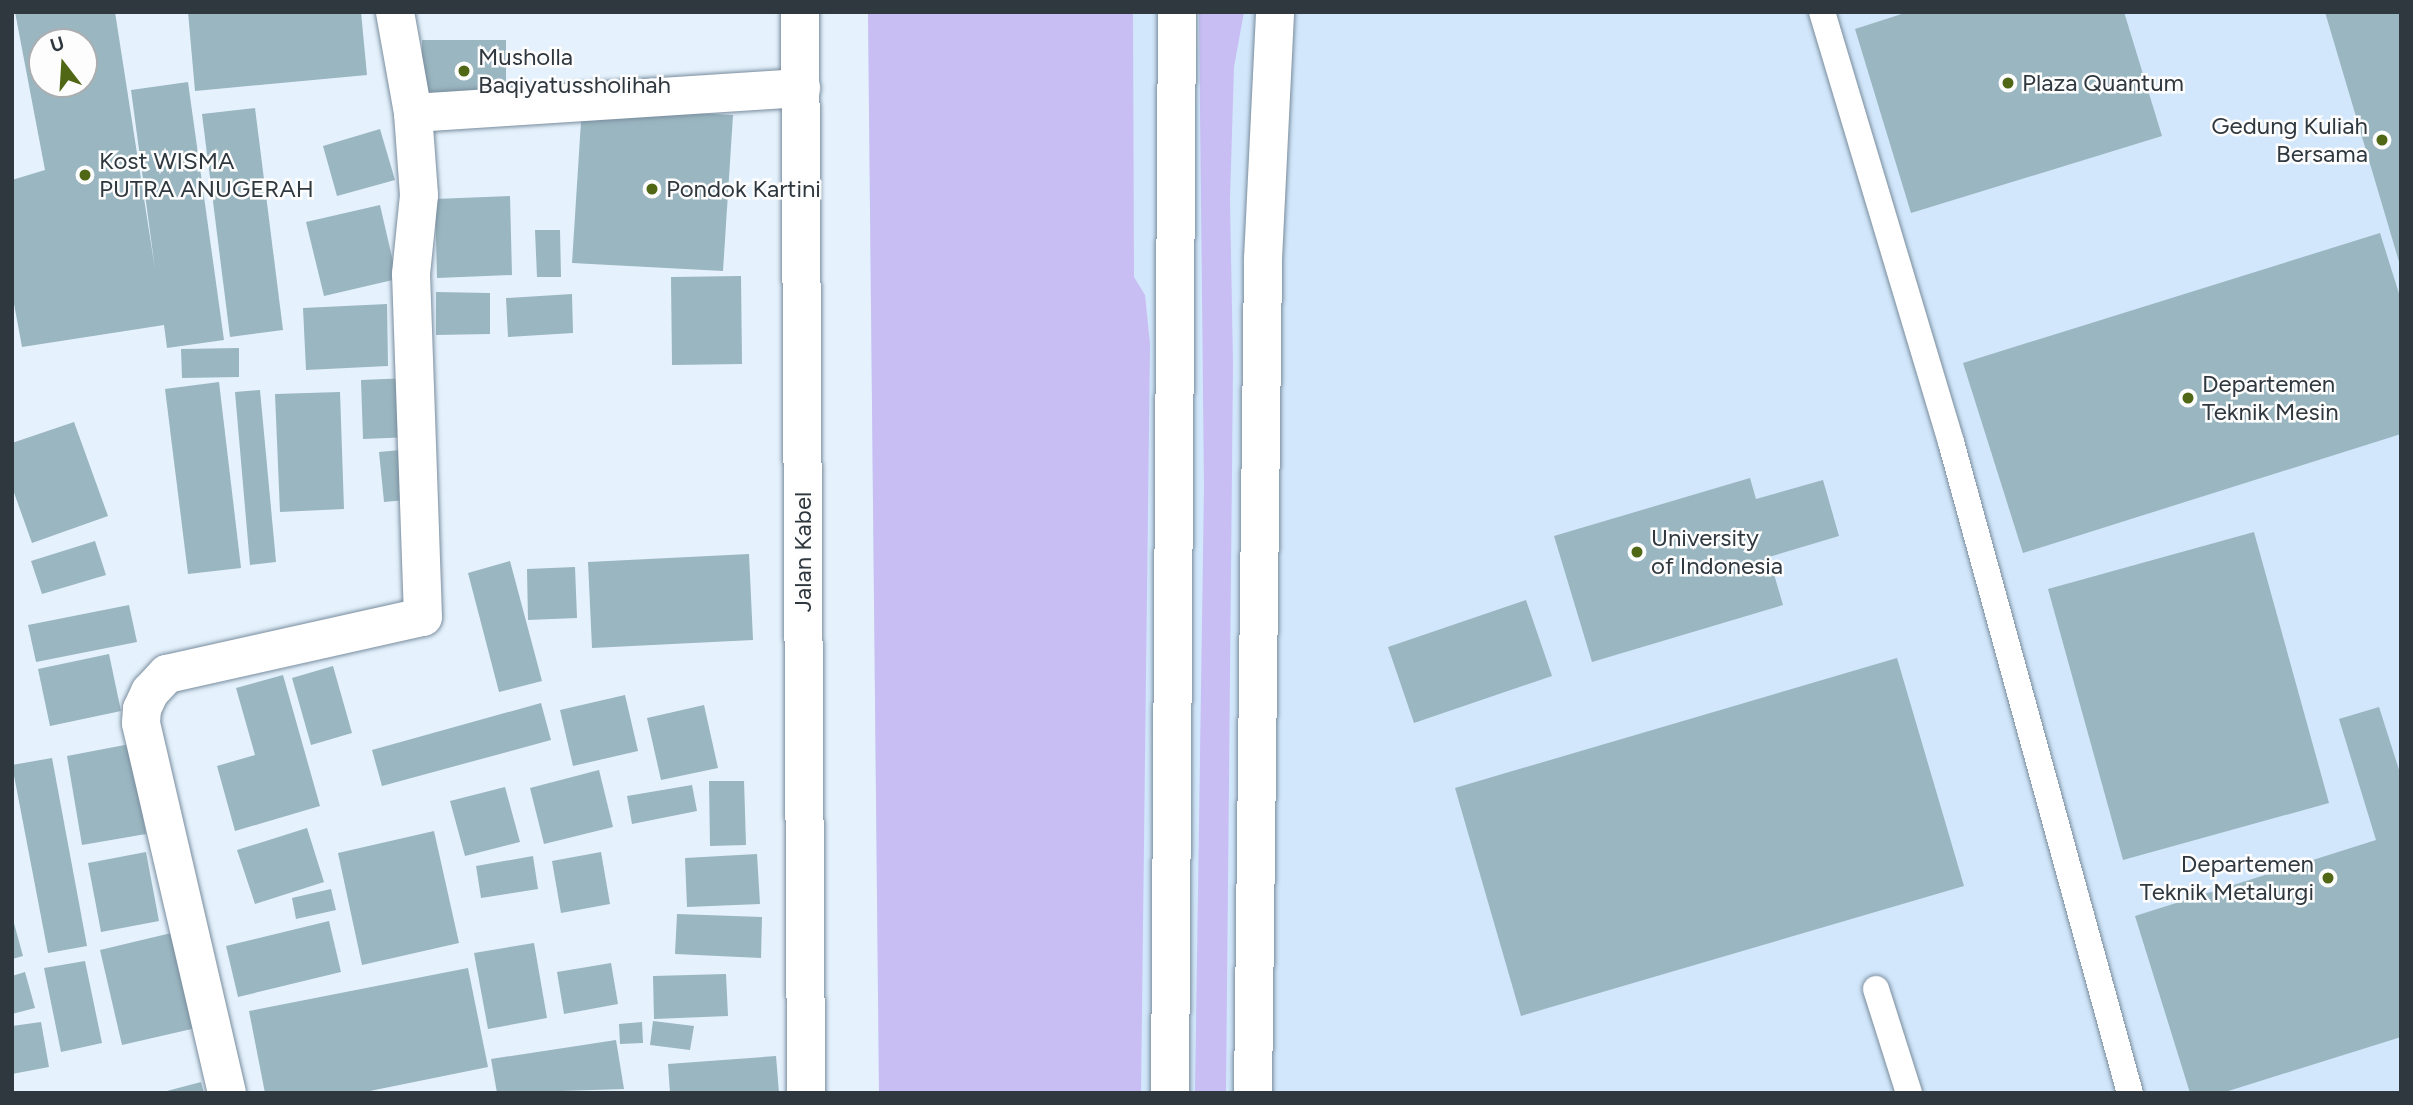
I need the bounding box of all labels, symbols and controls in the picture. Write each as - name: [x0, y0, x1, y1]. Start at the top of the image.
- north arrow: [28, 28, 98, 98]
- text: U: [48, 31, 67, 57]
- place label: Musholla Baqiyatussholihah: [478, 43, 671, 99]
- marker: Musholla Baqiyatussholihah: [456, 63, 472, 79]
- place label: Plaza Quantum: [2022, 69, 2184, 97]
- marker: Plaza Quantum: [2000, 75, 2016, 91]
- place label: Gedung Kuliah Bersama: [2211, 112, 2368, 168]
- marker: Gedung Kuliah Bersama: [2374, 132, 2390, 148]
- place label: Kost WISMA PUTRA ANUGERAH: [99, 147, 314, 203]
- marker: Kost WISMA PUTRA ANUGERAH: [77, 167, 93, 183]
- place label: Pondok Kartini: [666, 175, 821, 203]
- marker: Pondok Kartini: [644, 181, 660, 197]
- place label: Departemen Teknik Mesin: [2202, 370, 2339, 426]
- marker: Departemen Teknik Mesin: [2180, 390, 2196, 406]
- street label: Jalan Kabel: [789, 492, 817, 612]
- place label: University of Indonesia: [1651, 524, 1783, 580]
- marker: University of Indonesia: [1629, 544, 1645, 560]
- place label: Departemen Teknik Metalurgi: [2140, 850, 2314, 906]
- marker: Departemen Teknik Metalurgi: [2320, 870, 2336, 886]

